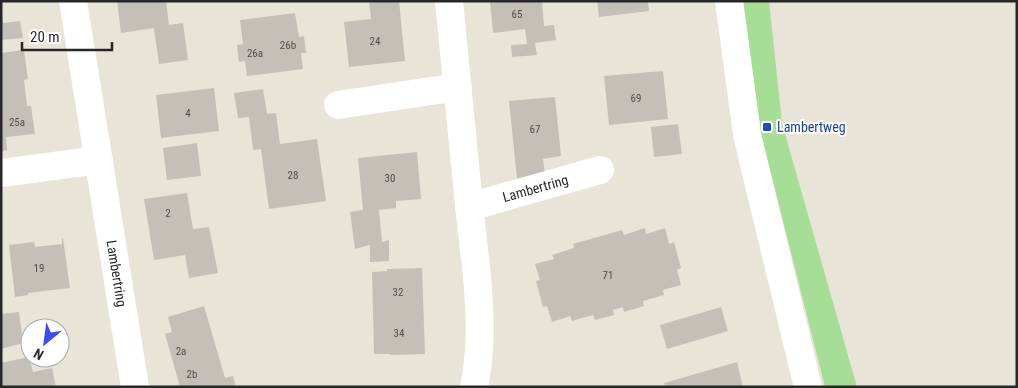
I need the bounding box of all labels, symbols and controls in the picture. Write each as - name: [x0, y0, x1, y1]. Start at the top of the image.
- house number: 65: [512, 8, 522, 21]
- scale bar: [22, 20, 112, 52]
- text: 20 m: [30, 28, 60, 46]
- house number: 24: [370, 35, 381, 48]
- house number: 26b: [280, 39, 296, 52]
- house number: 26a: [247, 47, 263, 60]
- house number: 69: [631, 92, 641, 105]
- house number: 4: [185, 107, 191, 120]
- house number: 25a: [9, 116, 25, 129]
- place label: Lambertweg: [777, 119, 846, 135]
- marker: Lambertweg: [761, 121, 773, 133]
- house number: 67: [530, 123, 540, 136]
- house number: 28: [288, 169, 298, 182]
- street label: Lambertring: [501, 171, 570, 205]
- house number: 30: [385, 172, 395, 185]
- house number: 2: [165, 207, 171, 220]
- street label: Lambertring: [104, 239, 130, 308]
- house number: 19: [34, 262, 44, 275]
- house number: 71: [603, 269, 613, 282]
- house number: 32: [393, 286, 403, 299]
- north arrow: [20, 318, 70, 368]
- house number: 34: [394, 327, 405, 340]
- text: N: [31, 345, 46, 363]
- house number: 2a: [176, 345, 186, 358]
- house number: 2b: [187, 368, 197, 381]

